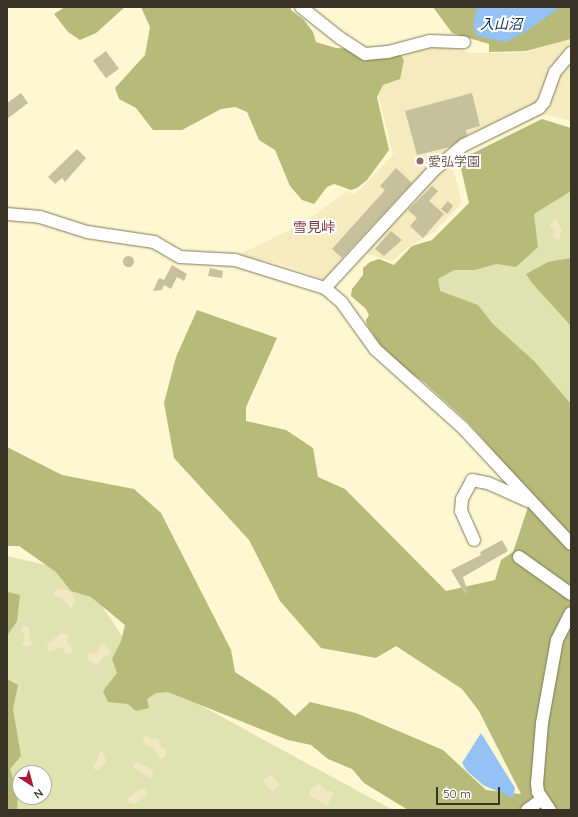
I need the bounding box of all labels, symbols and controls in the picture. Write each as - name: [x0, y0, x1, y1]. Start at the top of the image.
- water label: 入山沼: [480, 16, 522, 32]
- place label: 愛弘学園: [428, 153, 480, 169]
- marker: 愛弘学園: [415, 156, 425, 166]
- district label: 雪見峠: [293, 219, 335, 235]
- north arrow: [12, 765, 52, 805]
- scale bar: [438, 779, 502, 805]
- text: N: [31, 786, 46, 802]
- text: 50 m: [443, 786, 471, 801]

